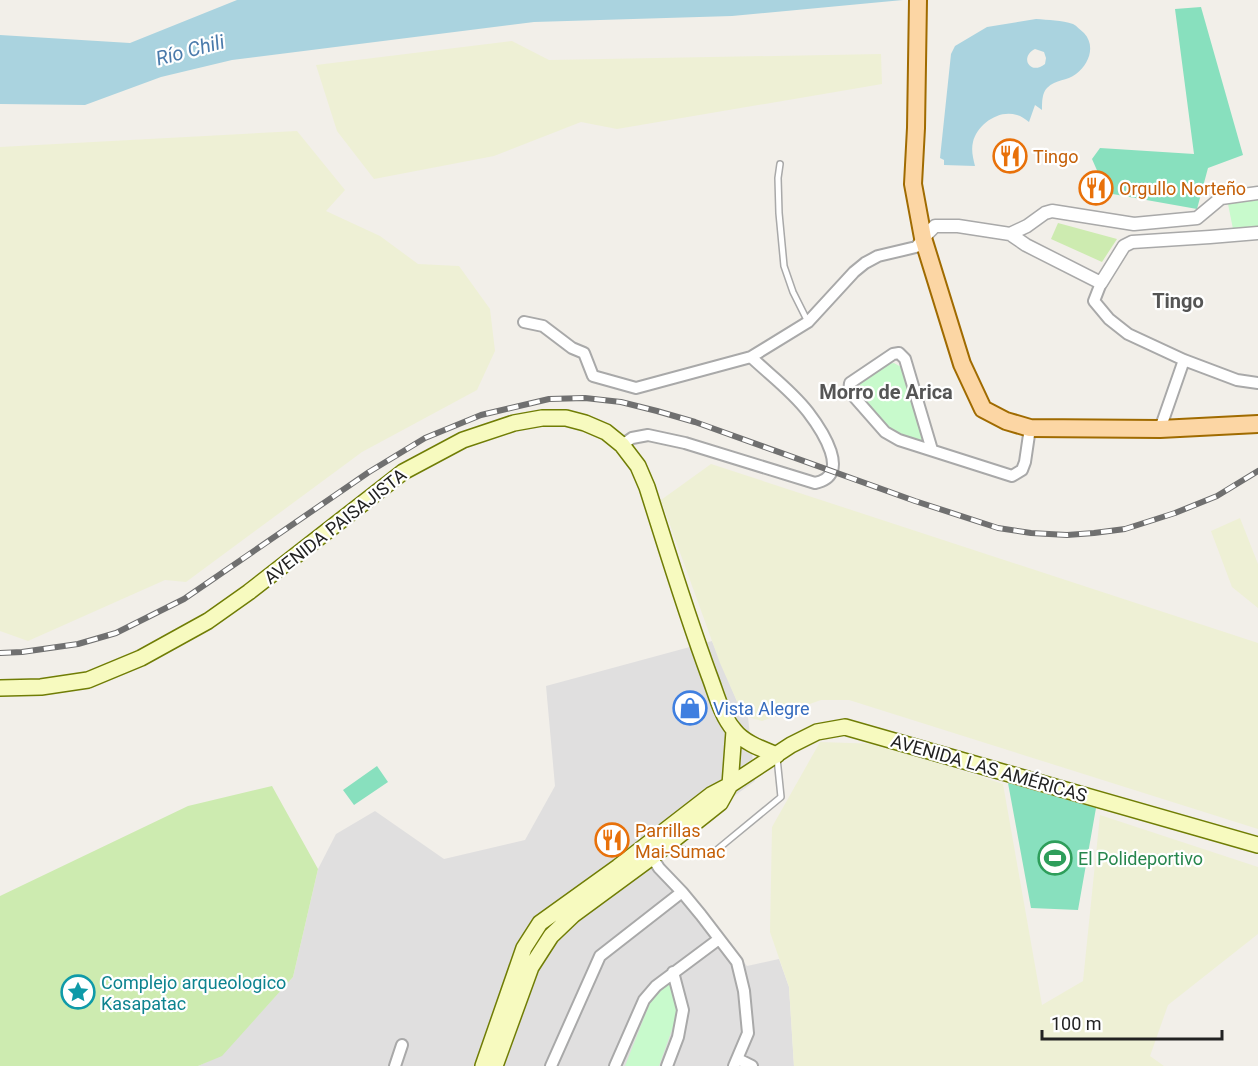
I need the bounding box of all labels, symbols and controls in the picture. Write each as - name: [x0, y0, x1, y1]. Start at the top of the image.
- water label: Río Chili: [153, 29, 227, 71]
- restaurant icon: Tingo: [992, 138, 1028, 174]
- place label: Tingo: [1033, 146, 1078, 167]
- restaurant icon: Orgullo Norteño: [1078, 170, 1114, 206]
- place label: Orgullo Norteño: [1119, 178, 1246, 199]
- district label: Tingo: [1152, 289, 1204, 313]
- district label: Morro de Arica: [819, 380, 953, 404]
- street label: AVENIDA PAISAJISTA: [260, 464, 411, 588]
- shop icon: Vista Alegre: [672, 690, 708, 726]
- place label: Vista Alegre: [713, 698, 810, 719]
- street label: AVENIDA LAS AMÉRICAS: [889, 730, 1090, 806]
- place label: Parrillas Mai-Sumac: [635, 820, 725, 862]
- restaurant icon: Parrillas Mai-Sumac: [594, 822, 630, 858]
- sports icon: El Polideportivo: [1037, 840, 1073, 876]
- place label: El Polideportivo: [1078, 848, 1203, 869]
- place label: Complejo arqueologico Kasapatac: [101, 972, 286, 1014]
- place icon: Complejo arqueologico Kasapatac: [60, 974, 96, 1010]
- scale bar: [1042, 1003, 1222, 1041]
- text: 100 m: [1051, 1013, 1102, 1034]

